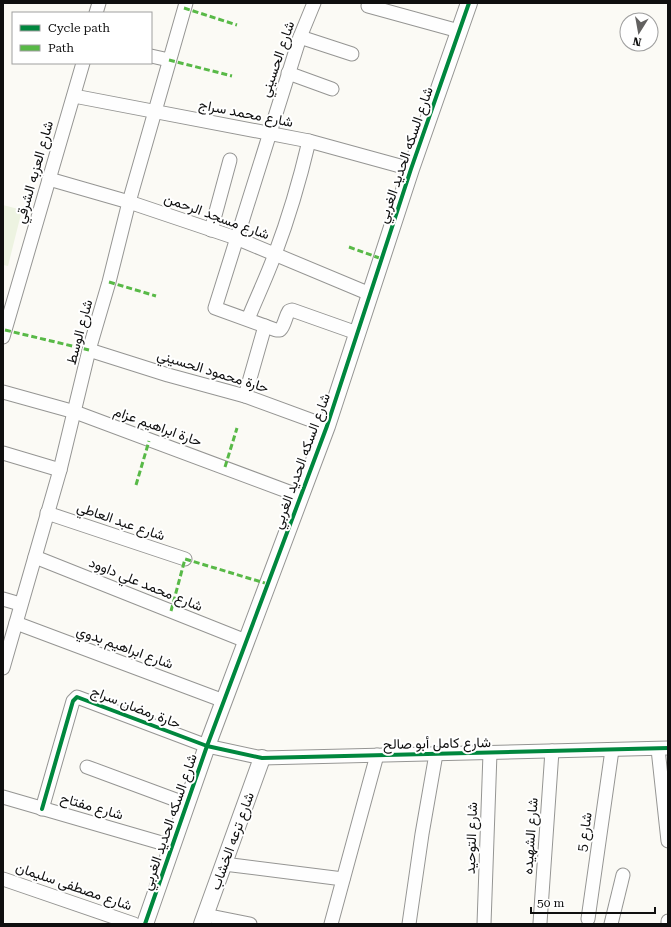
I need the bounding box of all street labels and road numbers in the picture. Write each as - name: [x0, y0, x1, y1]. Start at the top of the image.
- street label: شارع الحسيني: [257, 19, 301, 100]
- street label: شارع السكه الحديد الغربي: [374, 85, 440, 227]
- street label: شارع محمد سراج: [197, 96, 295, 133]
- street label: شارع العزبه الشرقي: [12, 119, 60, 226]
- street label: شارع مسجد الرحمن: [161, 190, 272, 245]
- street label: شارع الوسط: [63, 298, 98, 367]
- street label: حارة محمود الحسيني: [154, 346, 271, 399]
- street label: شارع السكه الحديد الغربي: [269, 391, 337, 532]
- street label: حارة ابراهيم عزام: [111, 403, 204, 450]
- street label: شارع عبد العاطي: [74, 498, 167, 547]
- street label: شارع محمد علي داوود: [85, 554, 205, 618]
- street label: شارع ابراهيم بدوي: [73, 622, 176, 676]
- street label: حارة رمضان سراج: [88, 683, 183, 734]
- street label: شارع كامل أبو صالح: [383, 734, 491, 755]
- street label: شارع السكه الحديد الغربي: [138, 752, 204, 894]
- street label: شارع مفتاح: [58, 789, 125, 825]
- street label: شارع ترعه الخشاب: [207, 790, 260, 893]
- street label: شارع الشهيده: [519, 797, 544, 875]
- street label: شارع التوحيد: [462, 802, 483, 874]
- street label: شارع 5: [573, 811, 598, 853]
- street label: شارع مصطفى سليمان: [13, 859, 134, 916]

